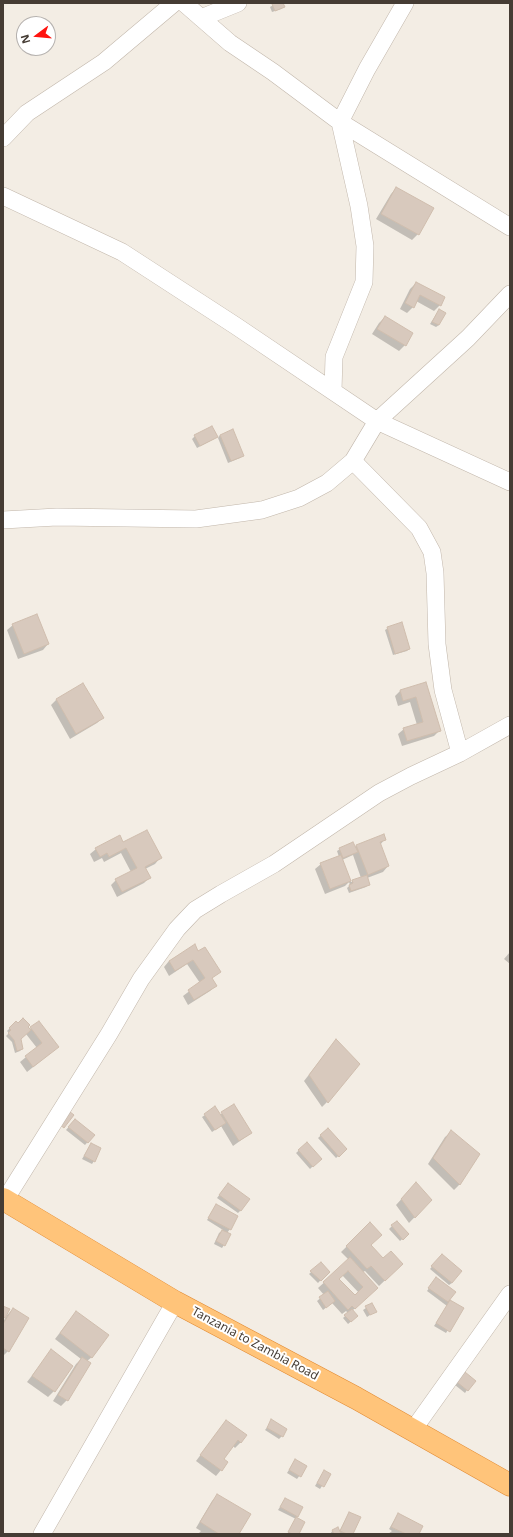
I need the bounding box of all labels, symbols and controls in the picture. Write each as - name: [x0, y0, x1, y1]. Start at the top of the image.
- north arrow: [16, 16, 56, 56]
- text: N: [17, 33, 33, 46]
- street label: Tanzania to Zambia Road: [189, 1304, 321, 1384]

